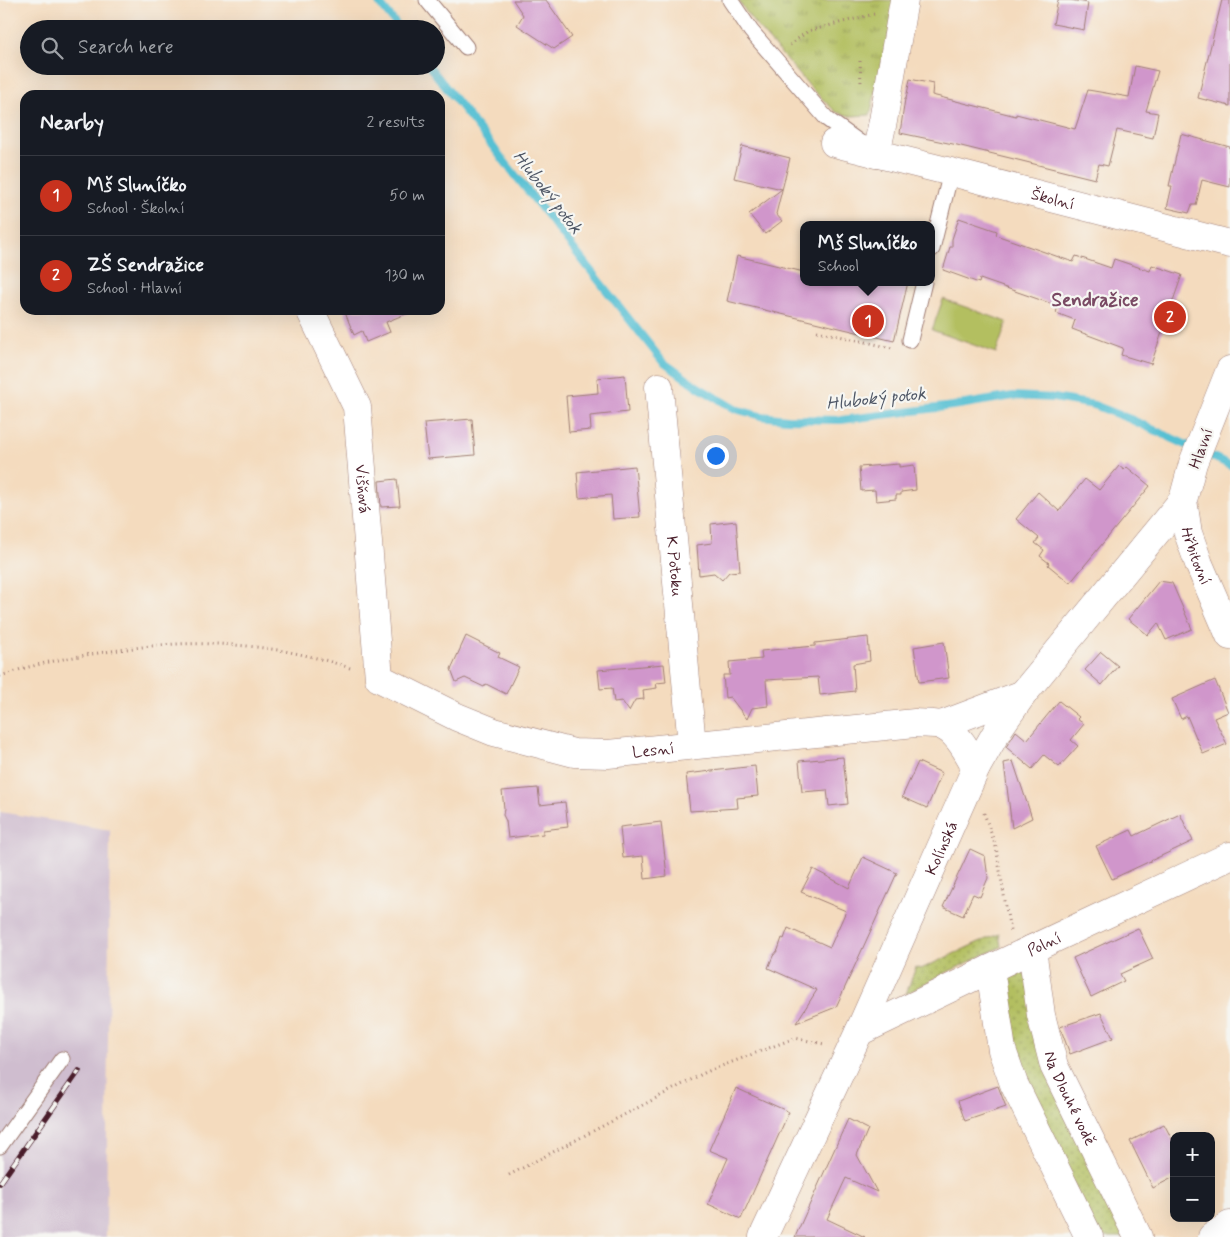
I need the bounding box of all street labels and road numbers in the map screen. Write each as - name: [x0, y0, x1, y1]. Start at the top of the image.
- street label: Školní: [1029, 184, 1077, 215]
- street label: Hlavní: [1184, 425, 1218, 472]
- street label: Višňová: [350, 464, 375, 515]
- street label: Hřbitovní: [1175, 526, 1216, 588]
- street label: K Potoku: [661, 535, 687, 598]
- street label: Lesní: [631, 738, 675, 763]
- street label: Kolínská: [921, 818, 963, 879]
- street label: Polní: [1024, 928, 1065, 962]
- street label: Na Dlouhé vodě: [1039, 1049, 1100, 1149]

